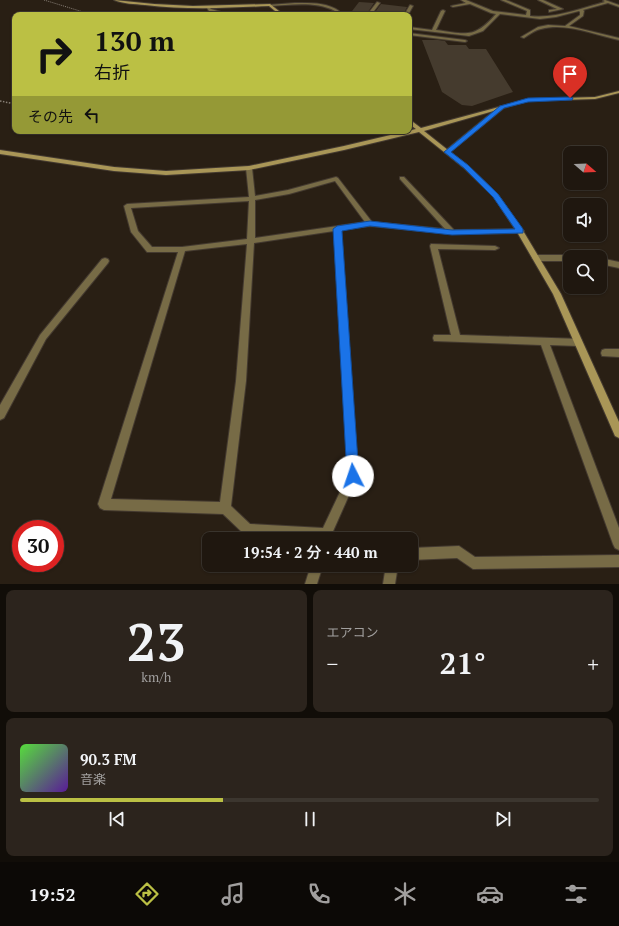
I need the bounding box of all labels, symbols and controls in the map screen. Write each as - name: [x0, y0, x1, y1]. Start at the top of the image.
- text: 130 m: [94, 22, 175, 59]
- icon: right: [28, 28, 80, 80]
- pin: [553, 57, 587, 98]
- text: 右折: [94, 60, 130, 84]
- icon: arrive: [559, 63, 581, 85]
- icon: left: [81, 104, 103, 126]
- text: その先: [28, 106, 73, 126]
- north arrow: [563, 146, 607, 190]
- map controls: [563, 146, 607, 294]
- button: sound: [563, 198, 607, 242]
- button: search: [563, 250, 607, 294]
- position arrow: [332, 455, 374, 497]
- speed limit sign: 30: [12, 520, 64, 572]
- text: 19:54 · 2 分 · 440 m: [243, 542, 378, 562]
- text: 23: [127, 607, 186, 676]
- text: エアコン: [327, 623, 379, 641]
- text: 21°: [440, 643, 486, 683]
- text: −: [327, 649, 338, 678]
- text: +: [587, 649, 599, 678]
- text: km/h: [141, 668, 171, 686]
- text: 90.3 FM: [80, 749, 137, 769]
- text: 音楽: [80, 770, 106, 788]
- icon: previous: [106, 808, 128, 830]
- icon: pause: [299, 808, 321, 830]
- icon: next: [492, 808, 514, 830]
- icon: directions: [133, 880, 161, 908]
- icon: music: [219, 880, 247, 908]
- icon: phone: [305, 880, 333, 908]
- icon: climate: [391, 880, 419, 908]
- icon: car: [476, 880, 504, 908]
- icon: filters: [562, 880, 590, 908]
- text: 19:52: [29, 882, 76, 906]

